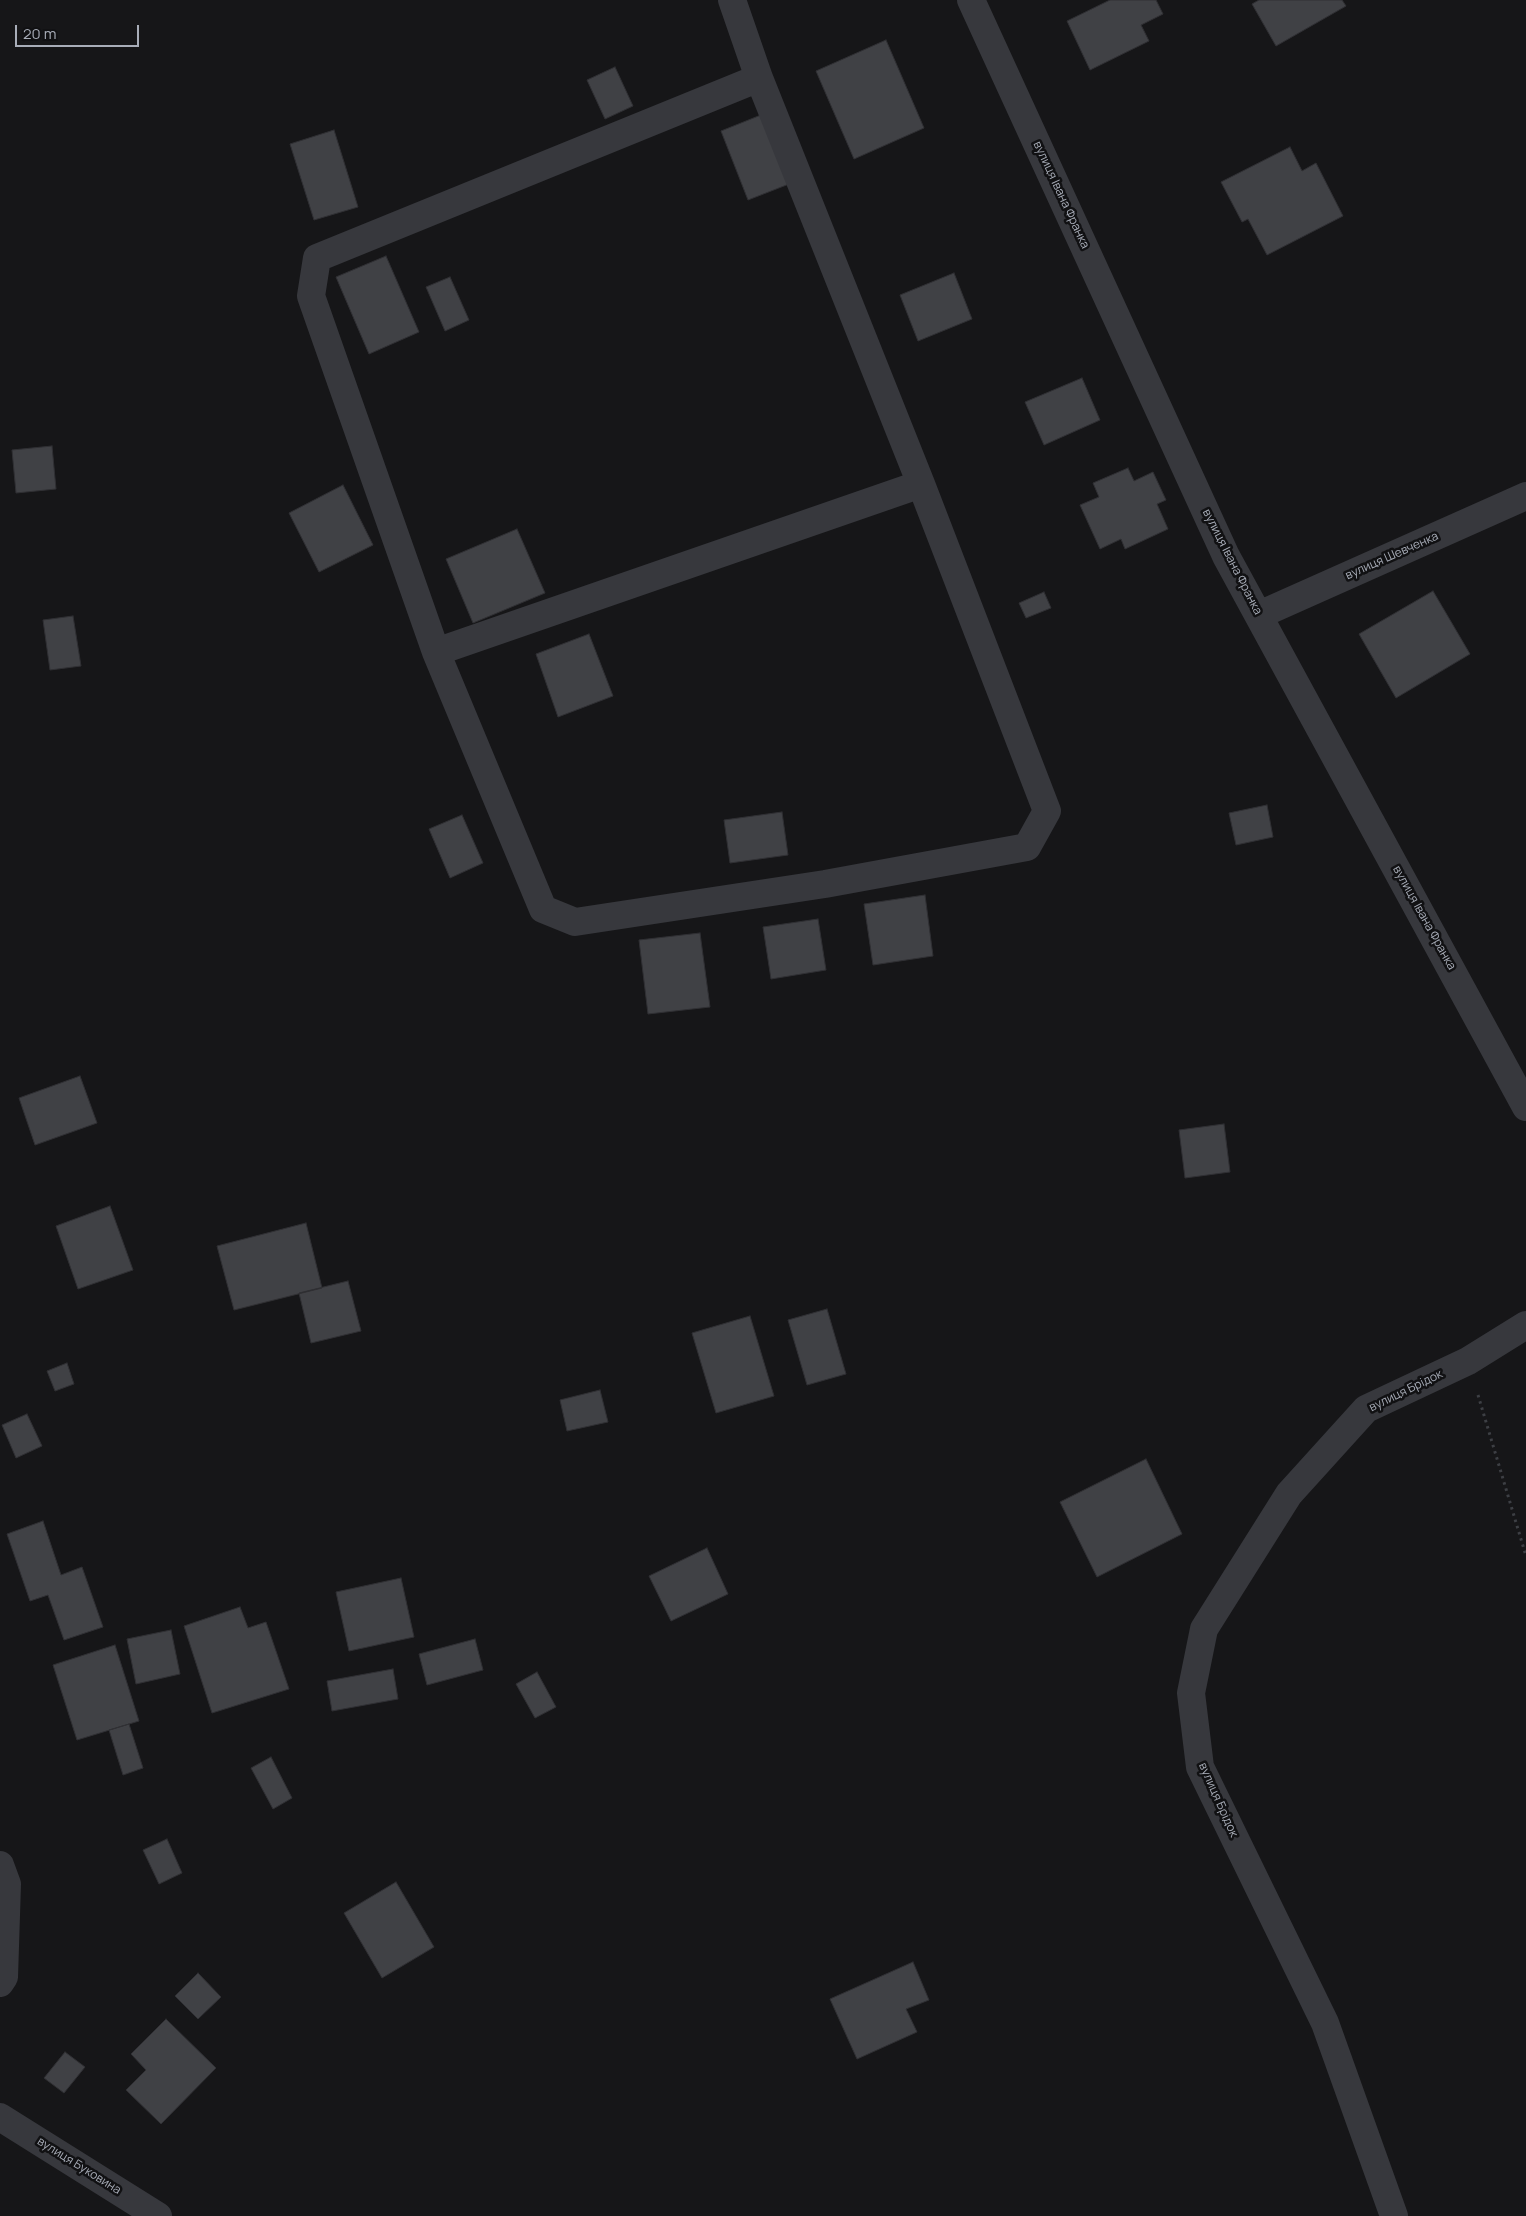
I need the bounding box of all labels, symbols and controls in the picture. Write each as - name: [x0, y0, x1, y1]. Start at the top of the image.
- scale bar: [18, 15, 141, 47]
- text: 20 m: [23, 23, 56, 44]
- street label: вулиця Івана Франка: [1030, 139, 1092, 251]
- street label: вулиця Івана Франка: [1199, 507, 1265, 617]
- street label: вулиця Шевченка: [1343, 529, 1441, 583]
- street label: вулиця Івана Франка: [1389, 863, 1459, 973]
- street label: вулиця Брідок: [1367, 1367, 1445, 1415]
- street label: вулиця Брідок: [1195, 1760, 1241, 1840]
- street label: вулиця Буковина: [34, 2134, 124, 2198]

